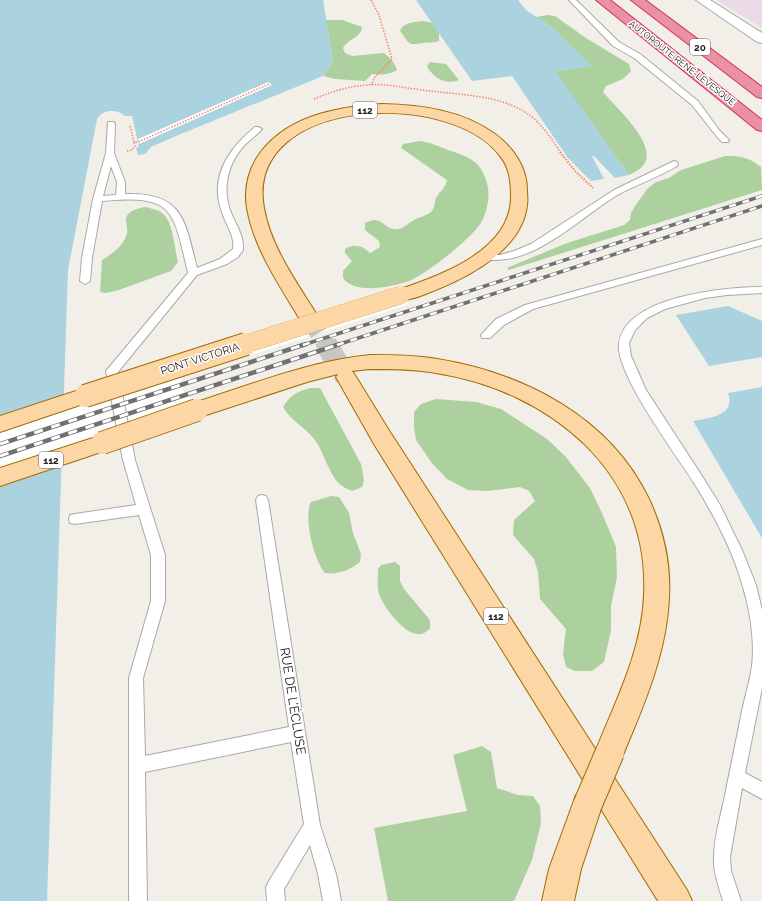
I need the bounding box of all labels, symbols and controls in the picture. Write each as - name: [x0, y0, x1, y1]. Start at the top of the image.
- street label: AUTOROUTE RENÉ-LÉVESQUE: [627, 18, 738, 108]
- road number: 20: [690, 39, 710, 55]
- road number: 112: [353, 102, 377, 118]
- street label: PONT VICTORIA: [159, 340, 242, 378]
- road number: 112: [39, 452, 63, 468]
- road number: 112: [484, 608, 508, 624]
- street label: RUE DE L'ÉCLUSE: [277, 646, 309, 756]

